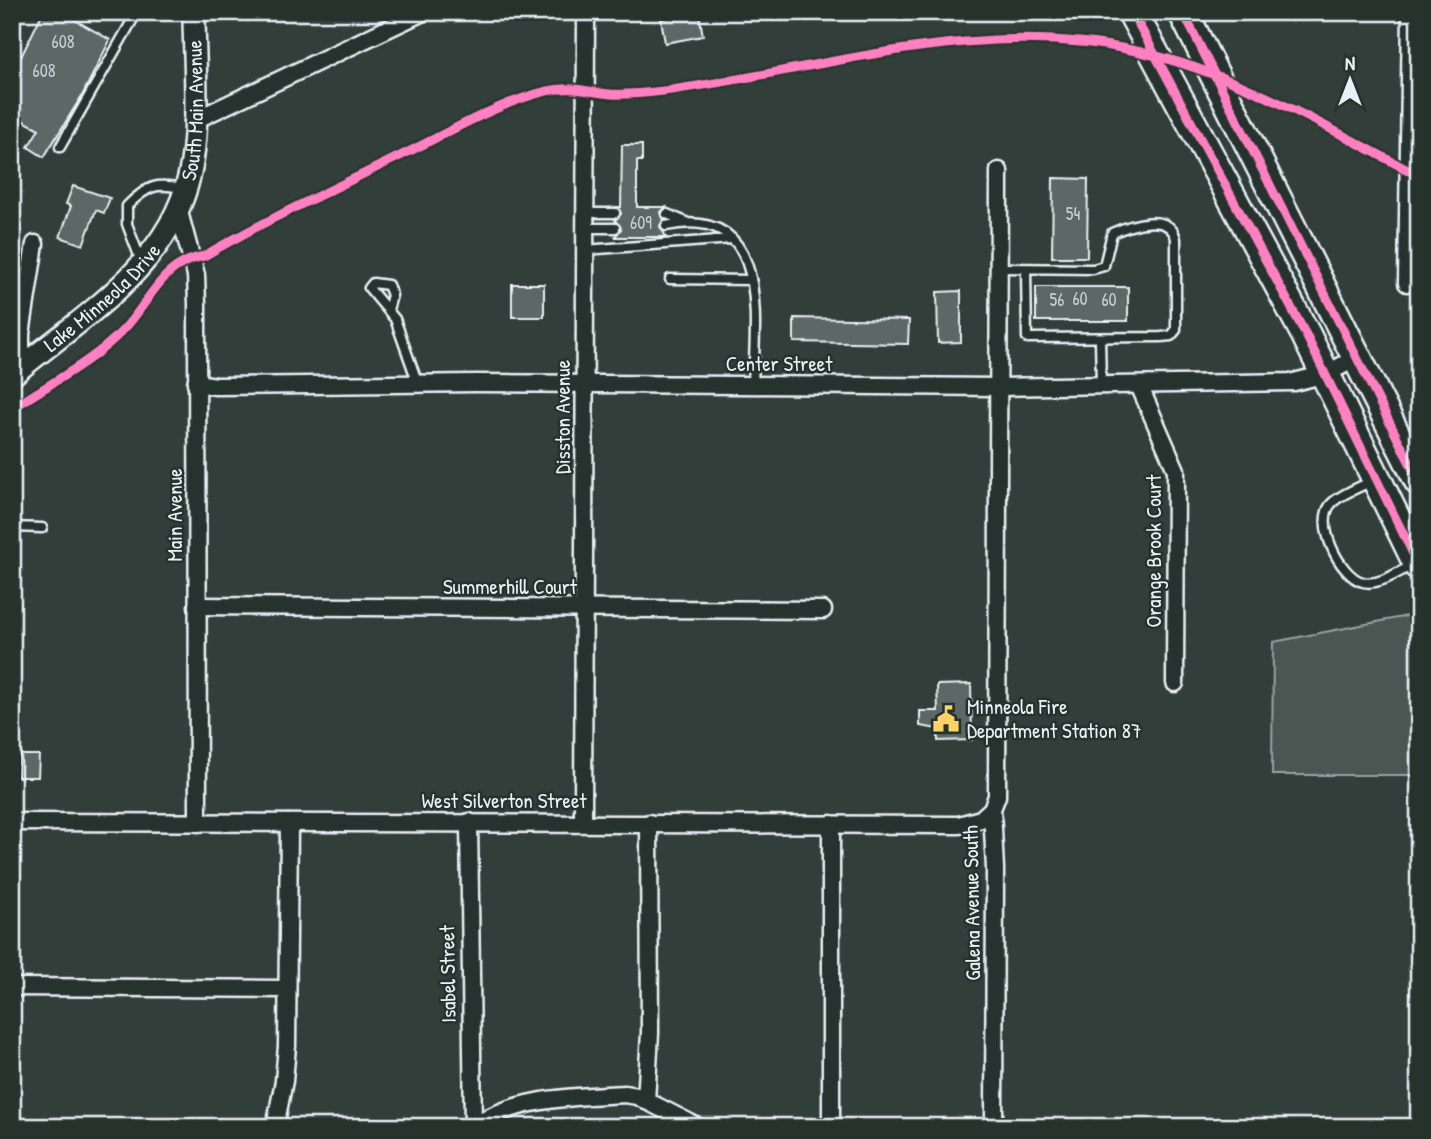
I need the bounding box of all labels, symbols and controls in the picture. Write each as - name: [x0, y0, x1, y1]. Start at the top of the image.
- house number: 608: [51, 29, 75, 54]
- street label: South Main Avenue: [174, 40, 210, 183]
- north arrow: [1316, 46, 1386, 116]
- text: N: [1345, 50, 1355, 76]
- house number: 608: [32, 58, 56, 83]
- house number: 54: [1066, 201, 1080, 226]
- house number: 609: [630, 210, 652, 235]
- street label: Lake Minneola Drive: [37, 237, 167, 358]
- house number: 60: [1072, 286, 1088, 311]
- house number: 56: [1050, 287, 1064, 312]
- house number: 60: [1101, 287, 1117, 312]
- street label: Center Street: [726, 349, 833, 378]
- street label: Disston Avenue: [548, 360, 577, 474]
- street label: Main Avenue: [160, 468, 189, 562]
- street label: Orange Brook Court: [1139, 474, 1168, 627]
- street label: Summerhill Court: [443, 572, 578, 601]
- place label: Minneola Fire Department Station 87: [967, 692, 1141, 745]
- public building icon: Minneola Fire Department Station 87: [931, 704, 961, 734]
- street label: West Silverton Street: [421, 786, 587, 815]
- street label: Galena Avenue South: [956, 825, 987, 981]
- street label: Isabel Street: [432, 924, 463, 1023]

